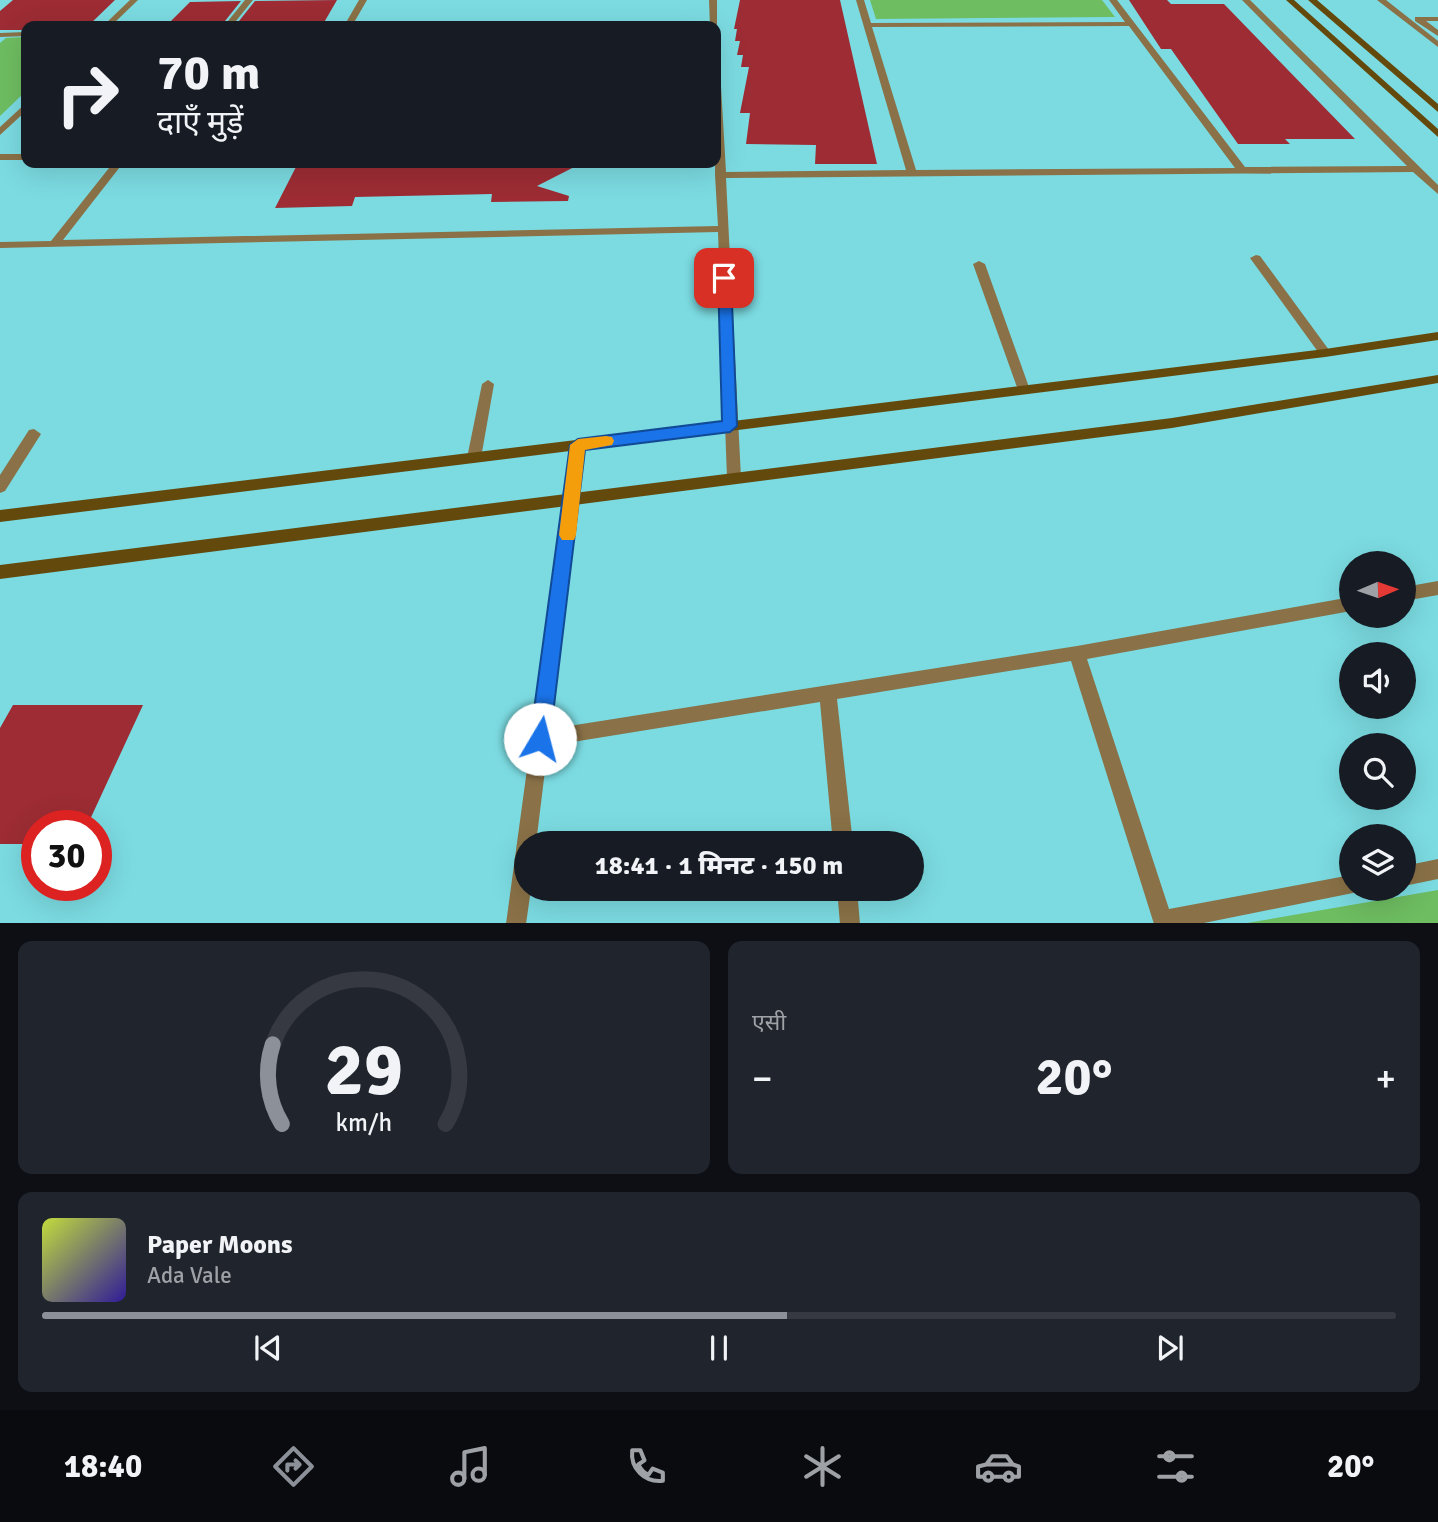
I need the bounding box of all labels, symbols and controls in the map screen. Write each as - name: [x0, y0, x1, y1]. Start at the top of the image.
- text: 70 m: [157, 43, 260, 103]
- icon: right: [42, 49, 133, 140]
- text: दाएँ मुड़ें: [157, 103, 243, 142]
- pin: [694, 248, 754, 308]
- icon: arrive: [705, 259, 743, 297]
- north arrow: [1339, 551, 1416, 628]
- map controls: [1339, 551, 1416, 901]
- button: sound: [1339, 642, 1416, 719]
- position arrow: [503, 702, 577, 776]
- button: search: [1339, 733, 1416, 810]
- speed limit sign: 30: [21, 810, 112, 901]
- button: layers: [1339, 824, 1416, 901]
- text: 18:41 · 1 मिनट · 150 m: [595, 850, 843, 882]
- text: एसी: [752, 1008, 786, 1037]
- text: 29: [325, 1026, 403, 1115]
- text: 20°: [1036, 1045, 1112, 1109]
- text: −: [752, 1055, 773, 1102]
- text: +: [1375, 1055, 1396, 1102]
- text: km/h: [336, 1106, 392, 1137]
- text: Paper Moons: [147, 1229, 293, 1261]
- text: Ada Vale: [147, 1261, 232, 1290]
- icon: previous: [249, 1329, 287, 1367]
- icon: pause: [700, 1329, 738, 1367]
- icon: next: [1151, 1329, 1189, 1367]
- icon: directions: [269, 1442, 318, 1491]
- icon: music: [446, 1442, 495, 1491]
- icon: phone: [622, 1442, 671, 1491]
- icon: climate: [798, 1442, 847, 1491]
- icon: car: [974, 1442, 1023, 1491]
- icon: filters: [1151, 1442, 1200, 1491]
- text: 18:40: [64, 1447, 142, 1486]
- text: 20°: [1327, 1447, 1374, 1486]

